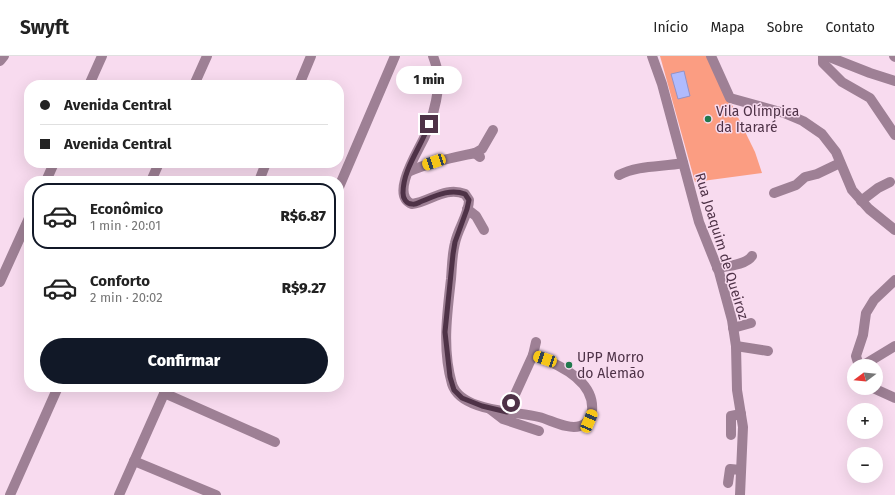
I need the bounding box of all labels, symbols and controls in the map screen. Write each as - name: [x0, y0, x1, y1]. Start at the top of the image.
- text: Swyft: [20, 16, 69, 39]
- text: Início: [653, 19, 688, 36]
- text: Mapa: [710, 19, 745, 36]
- text: Sobre: [767, 19, 803, 36]
- text: Contato: [825, 19, 875, 36]
- callout: 1 min: [396, 66, 462, 94]
- text: 1 min: [413, 72, 445, 87]
- text: Avenida Central: [64, 96, 171, 114]
- place label: Vila Olímpica da Itararé: [716, 103, 799, 136]
- marker: Vila Olímpica da Itararé: [703, 114, 713, 124]
- route end: [420, 115, 438, 133]
- text: Avenida Central: [64, 135, 171, 153]
- car: [421, 152, 447, 172]
- street label: Rua Joaquim de Queiroz: [691, 171, 752, 321]
- icon: car: [42, 198, 78, 234]
- text: Econômico: [90, 200, 163, 218]
- text: R$6.87: [281, 207, 326, 225]
- text: 1 min · 20:01: [90, 218, 161, 233]
- icon: car: [42, 270, 78, 306]
- text: Conforto: [90, 272, 150, 290]
- text: R$9.27: [282, 279, 326, 297]
- text: 2 min · 20:02: [90, 290, 163, 305]
- button: Confirmar: [40, 338, 328, 384]
- car: [532, 349, 558, 369]
- place label: UPP Morro do Alemão: [577, 349, 645, 382]
- north arrow: [847, 359, 883, 395]
- map controls: [847, 359, 883, 483]
- marker: UPP Morro do Alemão: [564, 360, 574, 370]
- route start: [502, 394, 520, 412]
- button: +: [847, 403, 883, 439]
- car: [579, 408, 599, 434]
- button: −: [847, 447, 883, 483]

